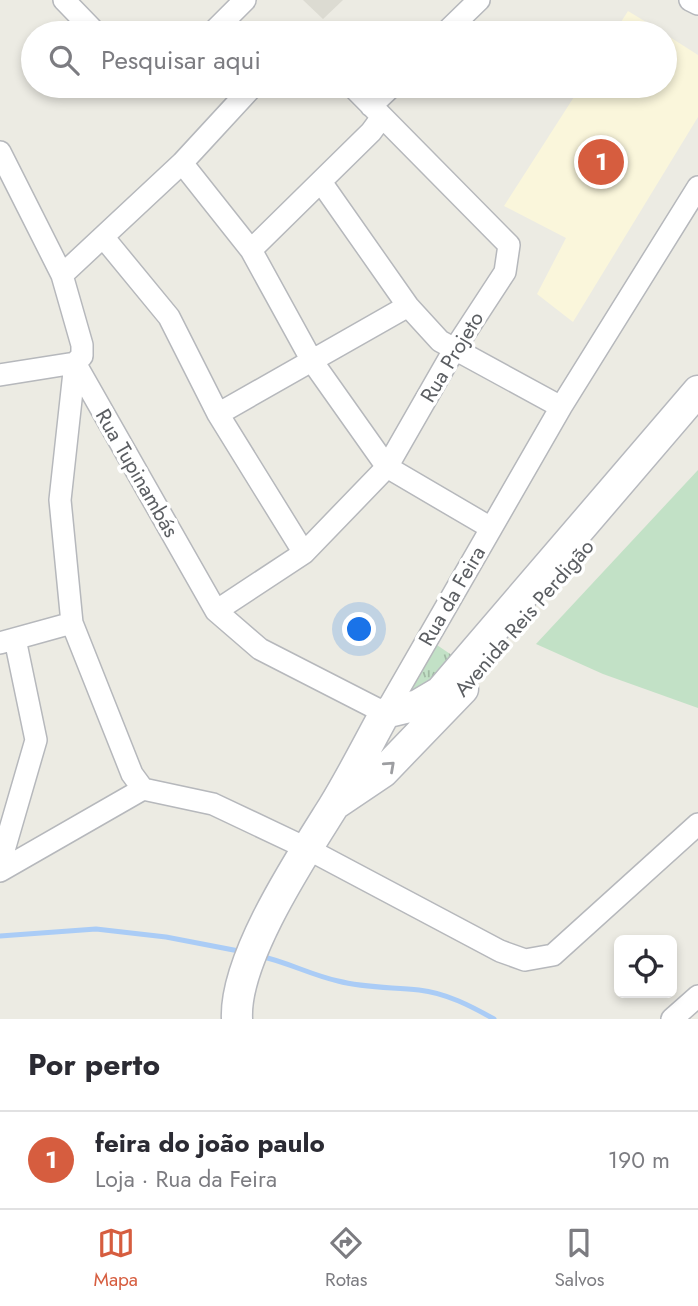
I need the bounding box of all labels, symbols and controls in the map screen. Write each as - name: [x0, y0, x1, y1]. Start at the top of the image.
- search box: [21, 21, 677, 98]
- icon: search: [45, 41, 83, 79]
- text: Pesquisar aqui: [101, 41, 261, 79]
- pin: 1: [578, 136, 624, 188]
- street label: Rua Projeto: [413, 306, 491, 408]
- street label: Rua Tupinambás: [88, 403, 186, 543]
- street label: Avenida Reis Perdigão: [447, 533, 601, 703]
- street label: Rua da Feira: [411, 540, 493, 652]
- your location: [342, 612, 376, 646]
- one-way arrow: [382, 762, 395, 774]
- map controls: [614, 935, 677, 998]
- button: locate: [614, 935, 677, 998]
- text: Por perto: [28, 1043, 160, 1086]
- text: feira do joão paulo: [95, 1124, 325, 1162]
- text: 1: [45, 1143, 57, 1177]
- text: 190 m: [608, 1143, 670, 1177]
- text: Loja · Rua da Feira: [95, 1162, 277, 1196]
- tab: Mapa: [94, 1224, 138, 1293]
- tab: Rotas: [325, 1224, 367, 1293]
- tab: Salvos: [554, 1224, 604, 1293]

